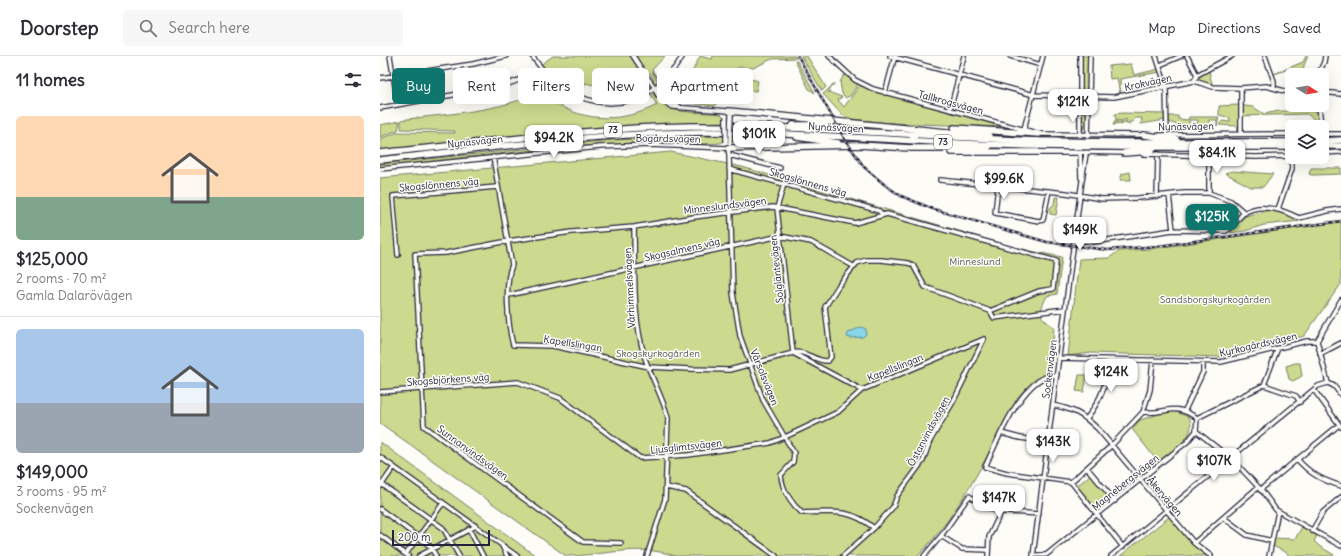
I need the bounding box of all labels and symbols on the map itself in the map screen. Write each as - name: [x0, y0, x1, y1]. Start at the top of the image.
- north arrow: [1285, 68, 1329, 112]
- street label: Krokvägen: [1123, 71, 1173, 94]
- street label: Tallkrogsvägen: [917, 88, 985, 117]
- pin: $121K: [1045, 89, 1101, 123]
- street label: Nynäsvägen: [808, 120, 864, 135]
- street label: Nynäsvägen: [1158, 120, 1214, 133]
- pin: $101K: [731, 121, 787, 155]
- road number: 73: [604, 123, 622, 137]
- pin: $94.2K: [521, 125, 587, 159]
- street label: Bogårdsvägen: [635, 131, 701, 146]
- street label: Nynäsvägen: [447, 132, 504, 151]
- road number: 73: [934, 135, 952, 149]
- pin: $84.1K: [1184, 140, 1250, 174]
- street label: Skogslönnens väg: [768, 165, 848, 200]
- pin: $99.6K: [971, 166, 1037, 200]
- street label: Skogslönnens väg: [399, 175, 479, 194]
- street label: Minneslundsvägen: [683, 194, 767, 217]
- pin: $125K: [1184, 204, 1240, 238]
- pin: $149K: [1052, 217, 1108, 251]
- street label: Skogsalmens väg: [643, 234, 721, 265]
- street label: Solgläntevägen: [766, 234, 787, 304]
- street label: Vårhimmelsvägen: [621, 247, 638, 329]
- park label: Minneslund: [949, 255, 1001, 268]
- park label: Sandsborgskyrkogården: [1160, 293, 1270, 306]
- street label: Kyrkogårdsvägen: [1218, 329, 1298, 360]
- street label: Kapellslingan: [543, 332, 603, 355]
- street label: Sockenvägen: [1039, 338, 1060, 399]
- park label: Skogskyrkogården: [616, 347, 700, 360]
- street label: Vårsolsvägen: [747, 347, 782, 408]
- street label: Kapellslingan: [865, 350, 925, 385]
- pin: $124K: [1083, 359, 1139, 393]
- street label: Skogsbjörkens väg: [406, 370, 490, 389]
- street label: Östanvindsvägen: [904, 394, 952, 469]
- street label: Sunnanvindsvägen: [435, 422, 511, 483]
- pin: $143K: [1025, 429, 1081, 463]
- street label: Ljusglimtsvägen: [650, 436, 723, 457]
- pin: $107K: [1186, 448, 1242, 482]
- street label: Magnebergsvägen: [1089, 451, 1162, 513]
- street label: Åkervägen: [1144, 474, 1185, 519]
- pin: $147K: [971, 485, 1027, 519]
- scale bar: [392, 528, 490, 547]

